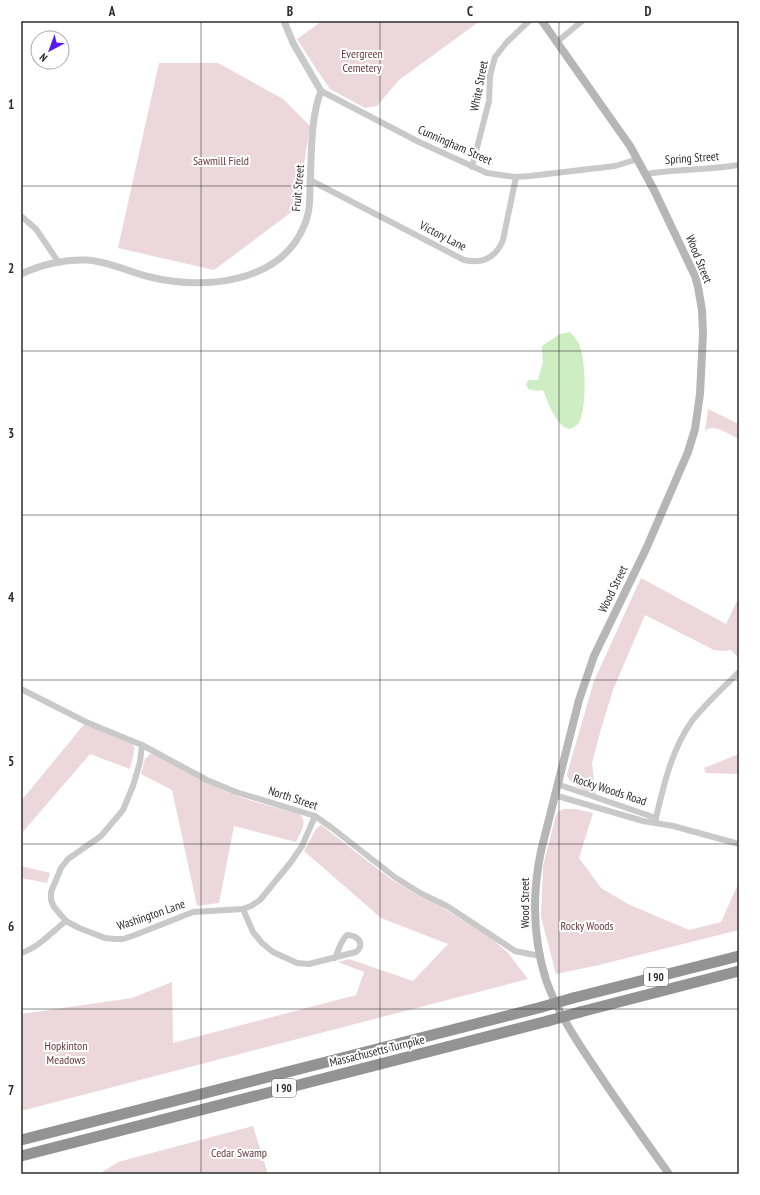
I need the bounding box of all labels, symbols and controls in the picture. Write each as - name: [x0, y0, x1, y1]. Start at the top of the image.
- text: A: [108, 3, 116, 20]
- text: B: [287, 3, 293, 20]
- text: C: [467, 3, 473, 20]
- text: D: [645, 3, 652, 20]
- north arrow: [30, 30, 70, 70]
- park label: Evergreen Cemetery: [341, 46, 383, 75]
- text: N: [37, 50, 50, 65]
- street label: White Street: [466, 59, 491, 113]
- text: 1: [8, 96, 14, 113]
- street label: Cunningham Street: [416, 122, 495, 168]
- street label: Spring Street: [664, 148, 720, 167]
- park label: Sawmill Field: [193, 153, 249, 168]
- street label: Fruit Street: [288, 163, 307, 212]
- street label: Victory Lane: [416, 217, 469, 254]
- street label: Wood Street: [683, 233, 716, 286]
- text: 2: [8, 260, 14, 277]
- text: 3: [8, 425, 14, 442]
- street label: Wood Street: [595, 562, 631, 615]
- text: 4: [8, 589, 15, 606]
- text: 5: [8, 753, 14, 770]
- street label: Rocky Woods Road: [572, 771, 649, 808]
- street label: North Street: [266, 782, 320, 813]
- street label: Wood Street: [517, 877, 532, 928]
- street label: Washington Lane: [115, 896, 187, 933]
- text: 6: [8, 918, 14, 935]
- park label: Rocky Woods: [560, 918, 614, 933]
- road number: I 90: [644, 968, 668, 986]
- street label: Massachusetts Turnpike: [328, 1031, 426, 1070]
- park label: Hopkinton Meadows: [44, 1038, 88, 1067]
- road number: I 90: [272, 1079, 296, 1097]
- text: 7: [8, 1082, 14, 1099]
- park label: Cedar Swamp: [211, 1145, 267, 1160]

